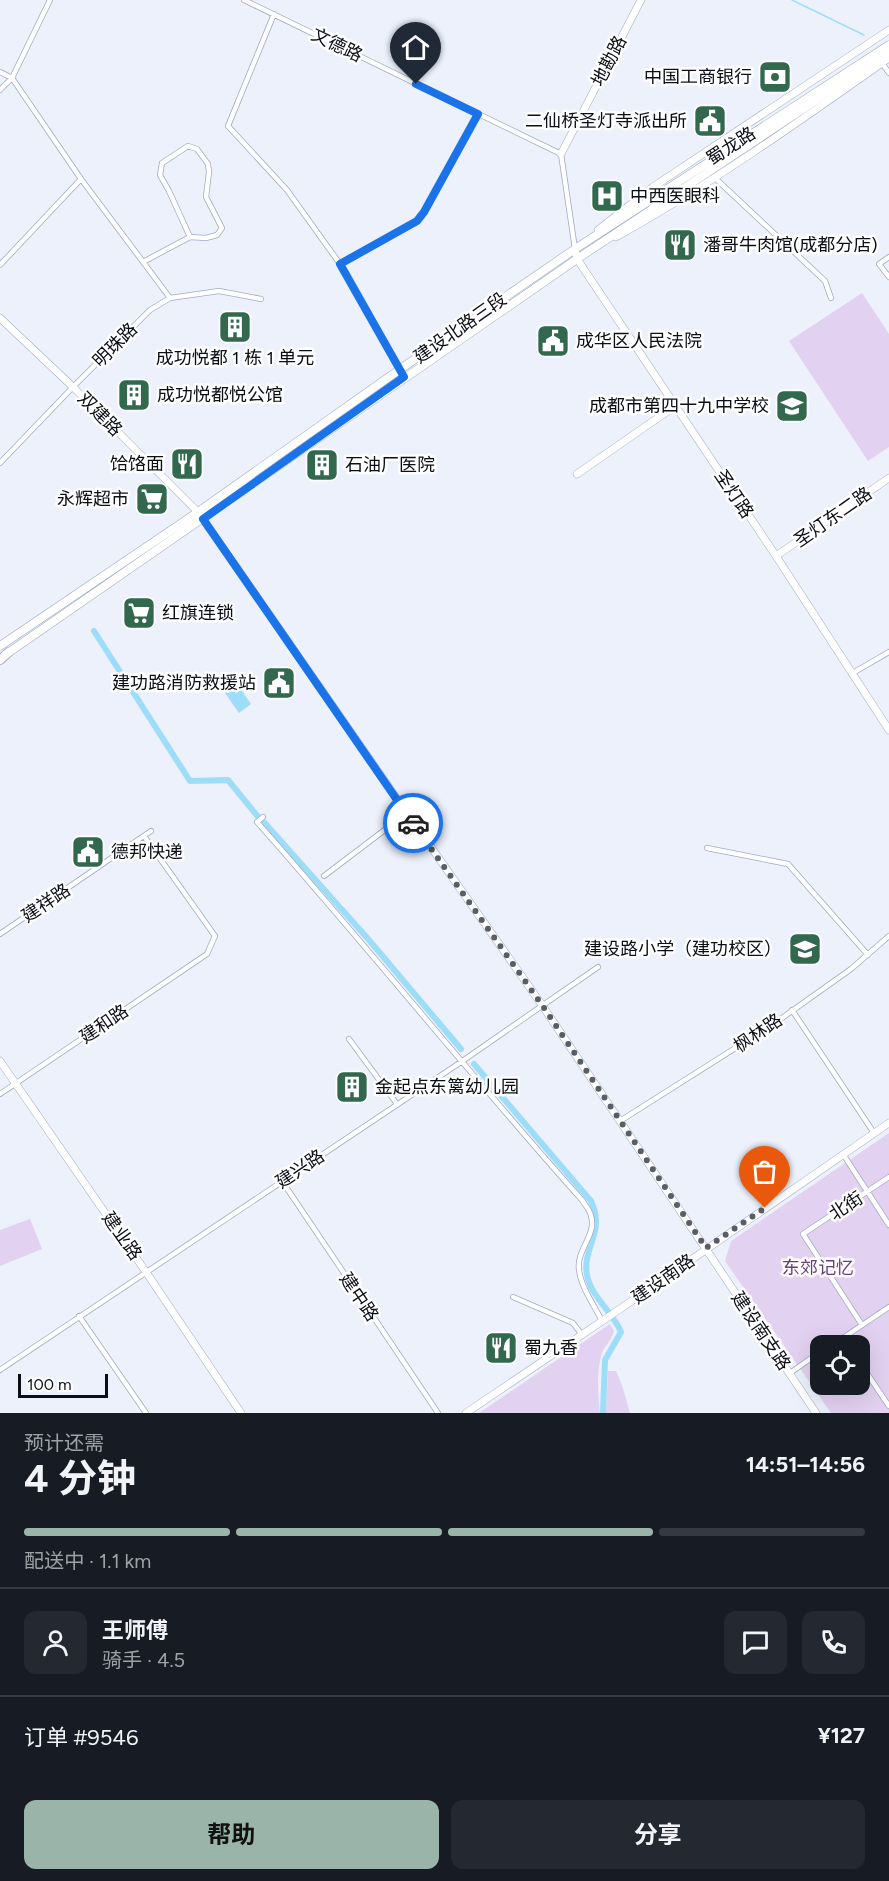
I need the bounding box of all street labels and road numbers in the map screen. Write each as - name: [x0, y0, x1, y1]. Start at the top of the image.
- street label: 文德路: [308, 23, 366, 67]
- street label: 地勘路: [587, 32, 631, 90]
- street label: 蜀龙路: [702, 122, 760, 170]
- street label: 建设北路三段: [409, 288, 511, 368]
- street label: 明珠路: [88, 318, 142, 372]
- street label: 双建路: [73, 387, 127, 441]
- street label: 圣灯路: [710, 465, 758, 523]
- street label: 圣灯东二路: [790, 482, 876, 552]
- street label: 建祥路: [17, 879, 75, 927]
- street label: 建和路: [75, 1000, 133, 1048]
- street label: 枫林路: [729, 1009, 787, 1057]
- street label: 建兴路: [271, 1145, 329, 1193]
- street label: 北街: [825, 1187, 867, 1225]
- street label: 建业路: [98, 1208, 146, 1264]
- street label: 建设南路: [627, 1249, 699, 1309]
- street label: 建中路: [335, 1268, 383, 1326]
- street label: 建设南支路: [727, 1288, 795, 1374]

